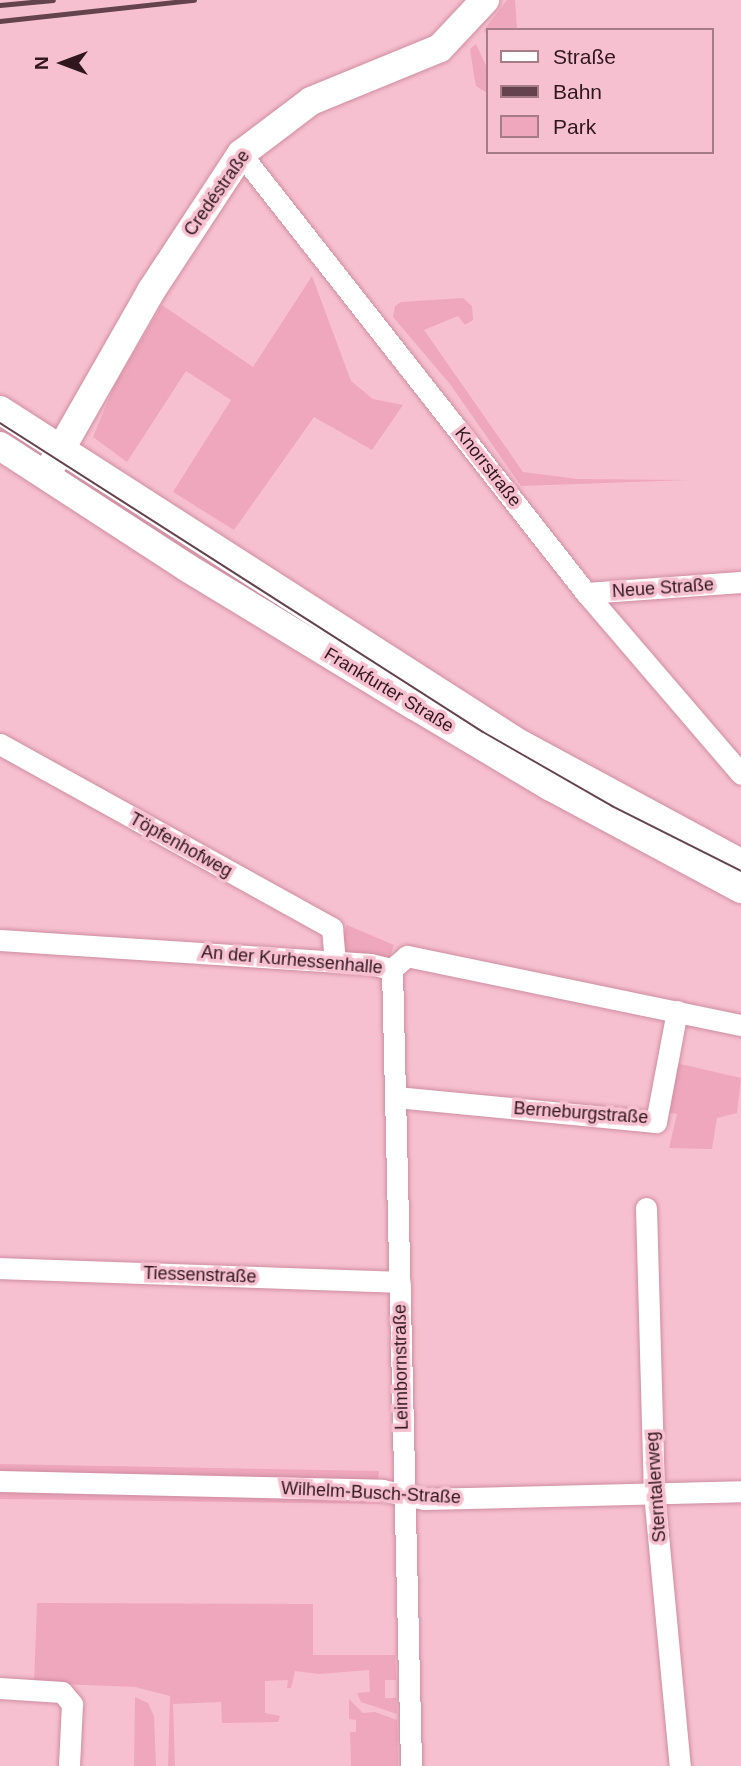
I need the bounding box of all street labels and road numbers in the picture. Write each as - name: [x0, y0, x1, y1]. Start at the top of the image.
- street label: Credéstraße: [179, 146, 255, 240]
- street label: Knorrstraße: [450, 423, 526, 511]
- street label: Neue Straße: [611, 574, 715, 602]
- street label: Frankfurter Straße: [320, 643, 458, 737]
- street label: Töpfenhofweg: [126, 808, 236, 882]
- street label: An der Kurhessenhalle: [200, 941, 384, 979]
- street label: Berneburgstraße: [513, 1098, 649, 1128]
- street label: Tiessenstraße: [143, 1262, 257, 1288]
- street label: Leimbornstraße: [389, 1304, 413, 1430]
- street label: Sterntalerweg: [641, 1431, 671, 1543]
- street label: Wilhelm-Busch-Straße: [281, 1478, 461, 1508]

